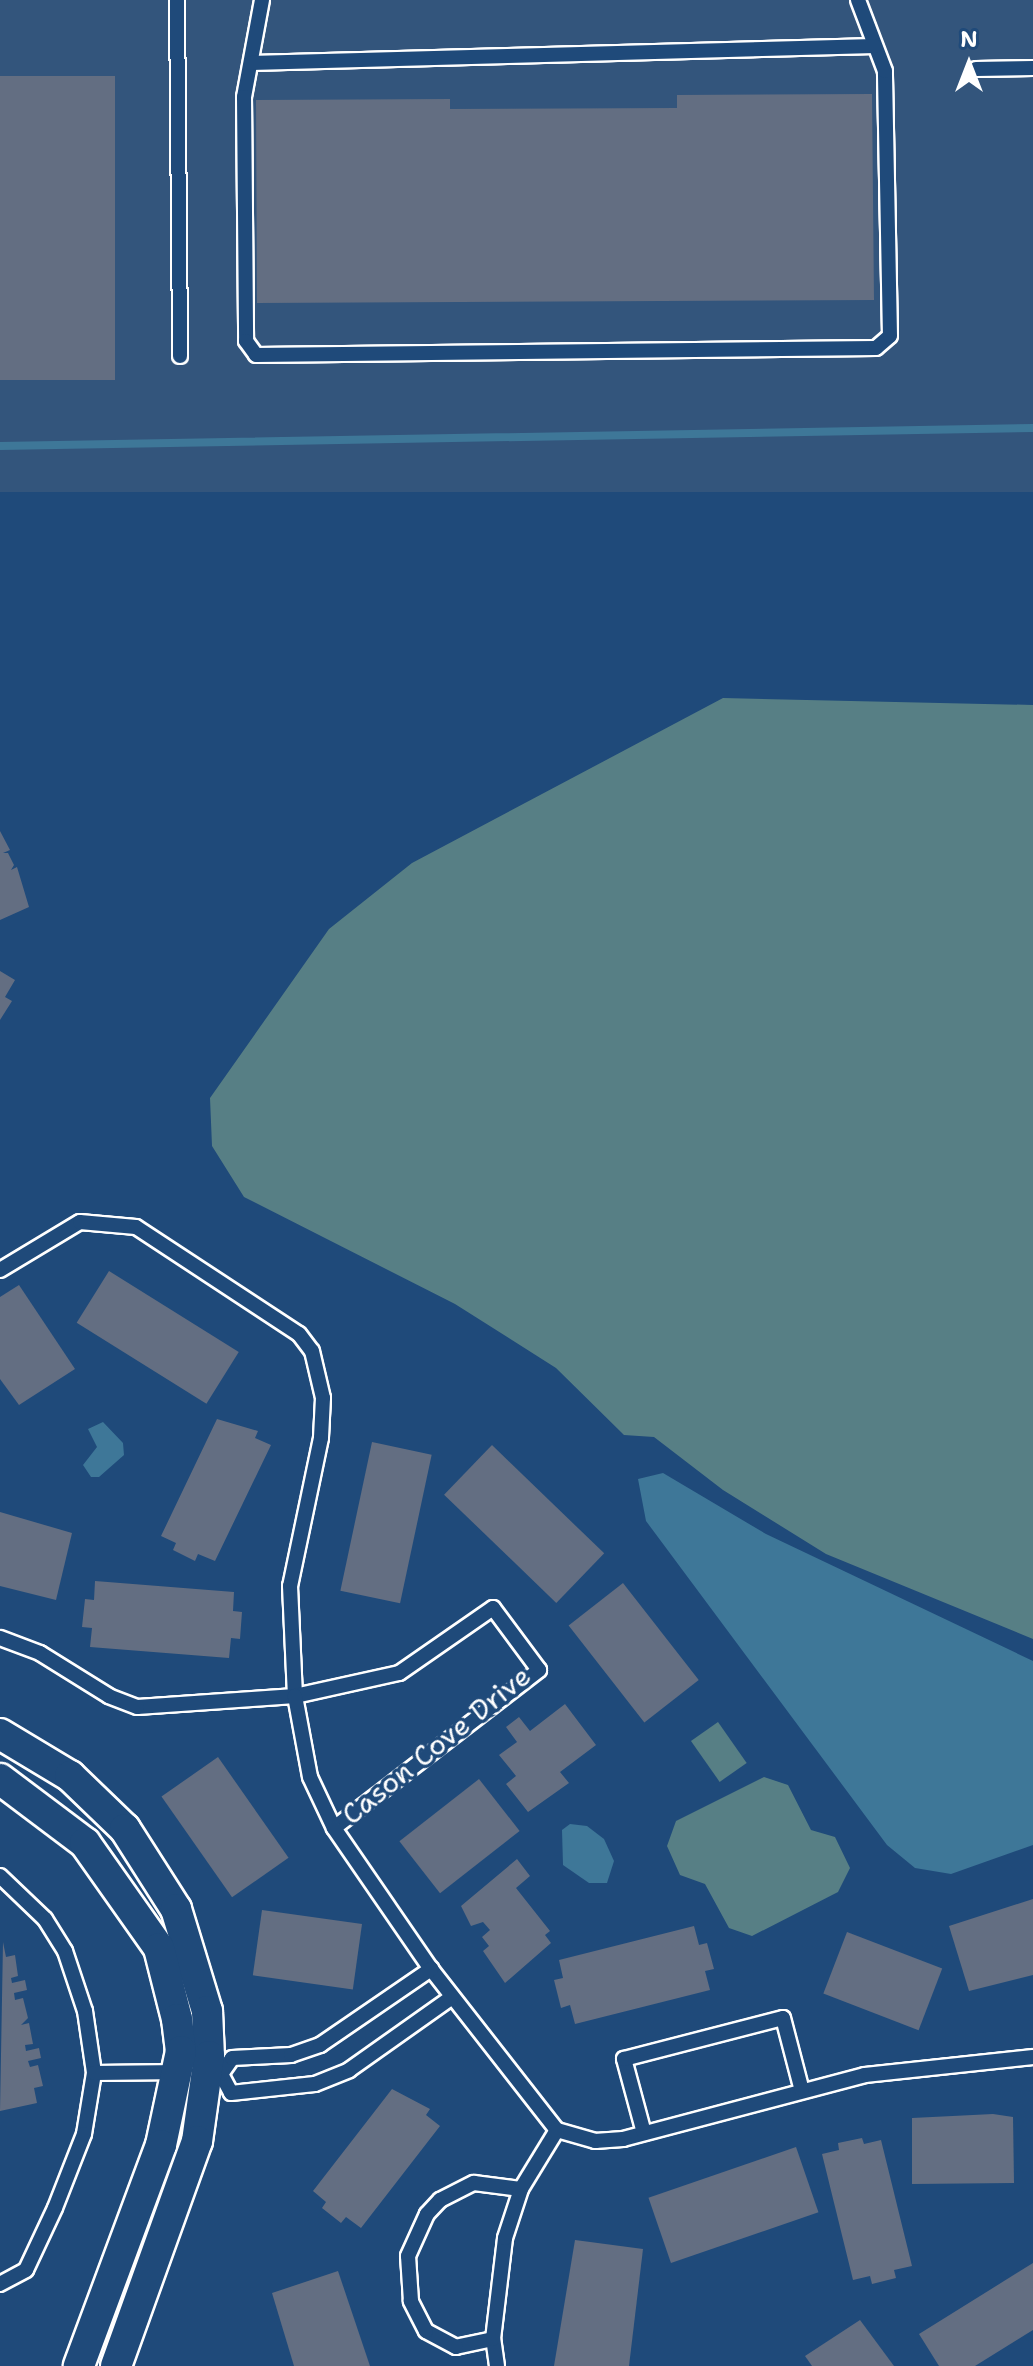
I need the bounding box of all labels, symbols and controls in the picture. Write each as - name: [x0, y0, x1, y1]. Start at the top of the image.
- north arrow: [929, 24, 1009, 104]
- text: N: [960, 25, 978, 54]
- street label: Cason Cove Drive: [335, 1659, 537, 1831]

